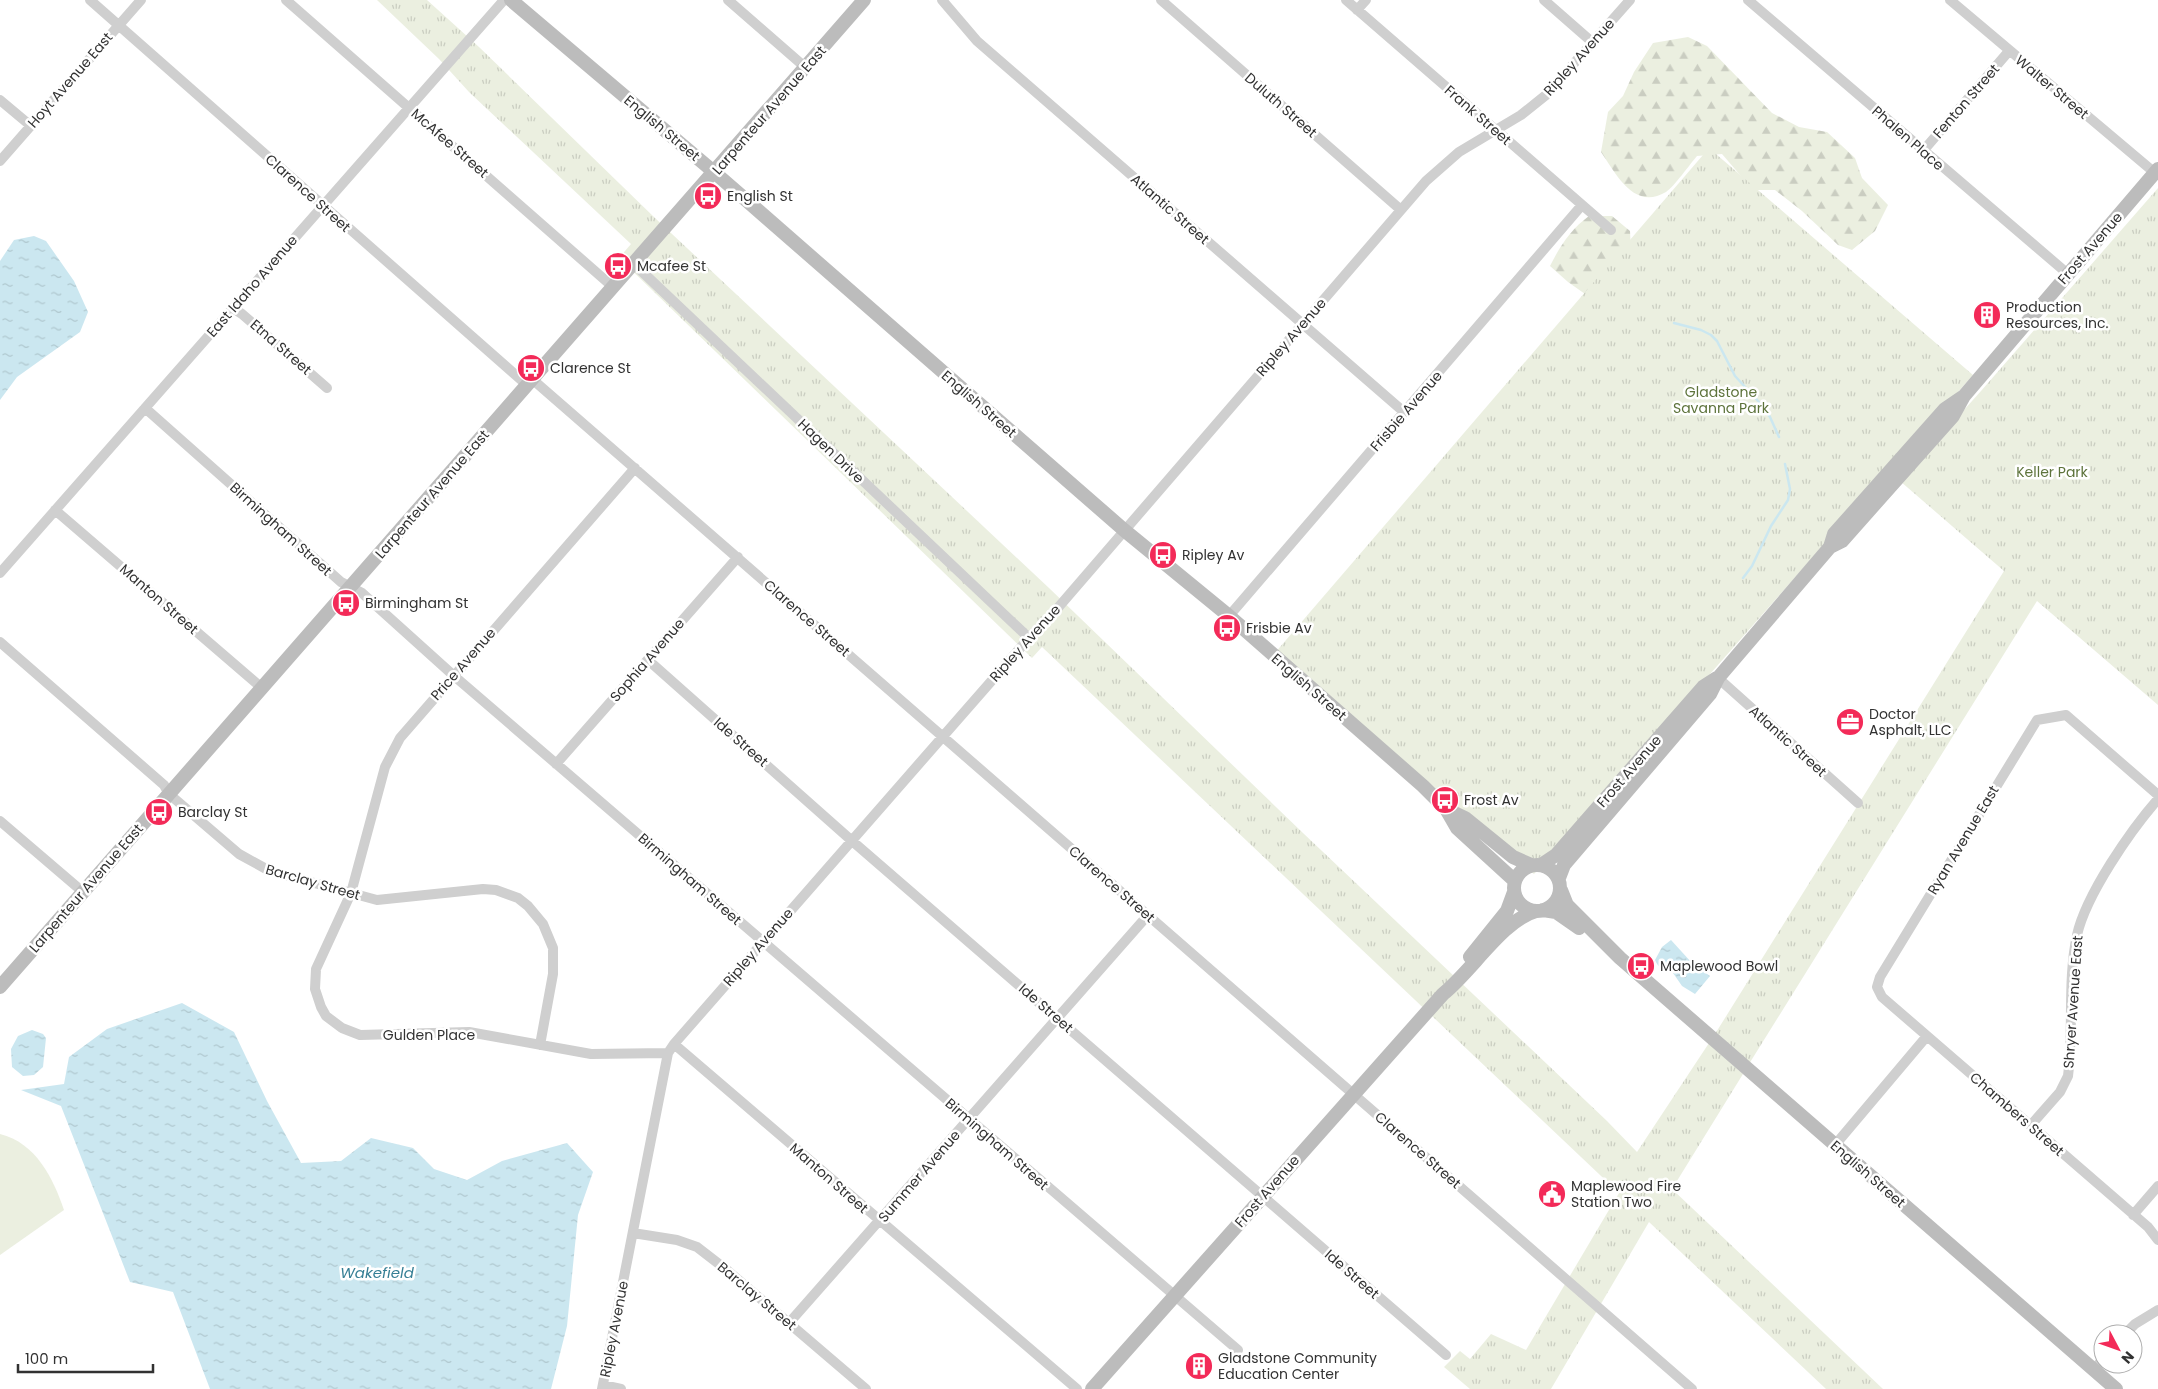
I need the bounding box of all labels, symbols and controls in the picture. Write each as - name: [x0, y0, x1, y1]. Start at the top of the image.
- street label: Ripley Avenue: [1539, 14, 1619, 100]
- street label: Hoyt Avenue East: [23, 28, 117, 132]
- street label: Larpenteur Avenue East: [707, 41, 831, 179]
- street label: Walter Street: [2011, 50, 2093, 124]
- street label: Fenton Street: [1928, 60, 2004, 142]
- street label: Duluth Street: [1240, 68, 1322, 142]
- street label: Frank Street: [1440, 80, 1516, 150]
- street label: English Street: [620, 90, 704, 166]
- street label: Phalen Place: [1868, 101, 1949, 175]
- street label: McAfee Street: [407, 104, 493, 182]
- street label: Clarence Street: [261, 149, 355, 237]
- street label: Atlantic Street: [1126, 169, 1214, 249]
- bus stop icon: English St: [693, 181, 723, 211]
- place label: English St: [727, 186, 793, 206]
- street label: Frost Avenue: [2053, 207, 2127, 289]
- street label: East Idaho Avenue: [202, 230, 302, 341]
- bus stop icon: Mcafee St: [603, 251, 633, 281]
- place label: Mcafee St: [637, 256, 706, 276]
- street label: Ripley Avenue: [1251, 293, 1331, 380]
- place label: Production Resources, Inc.: [2006, 297, 2109, 333]
- building icon: Production Resources, Inc.: [1972, 300, 2002, 330]
- street label: Etna Street: [246, 315, 316, 379]
- bus stop icon: Clarence St: [516, 353, 546, 383]
- place label: Clarence St: [550, 358, 631, 378]
- street label: English Street: [937, 366, 1021, 442]
- street label: Frisbie Avenue: [1365, 366, 1447, 456]
- park label: Gladstone Savanna Park: [1673, 382, 1770, 418]
- street label: Hagen Drive: [793, 414, 869, 488]
- street label: Larpenteur Avenue East: [370, 425, 494, 563]
- park label: Keller Park: [2016, 462, 2089, 482]
- street label: Birmingham Street: [226, 478, 336, 580]
- bus stop icon: Ripley Av: [1148, 540, 1178, 570]
- place label: Ripley Av: [1182, 545, 1245, 565]
- street label: Manton Street: [115, 559, 203, 639]
- street label: Clarence Street: [759, 575, 855, 661]
- bus stop icon: Birmingham St: [331, 588, 361, 618]
- place label: Birmingham St: [365, 593, 468, 613]
- street label: Ripley Avenue: [985, 600, 1065, 686]
- bus stop icon: Frisbie Av: [1212, 613, 1242, 643]
- street label: Sophia Avenue: [605, 614, 689, 706]
- place label: Frisbie Av: [1246, 618, 1312, 638]
- street label: Price Avenue: [426, 623, 500, 705]
- street label: English Street: [1267, 649, 1351, 725]
- street label: Atlantic Street: [1745, 701, 1831, 781]
- place label: Doctor Asphalt, LLC: [1869, 704, 1952, 740]
- office icon: Doctor Asphalt, LLC: [1835, 707, 1865, 737]
- street label: Ide Street: [709, 713, 773, 771]
- street label: Frost Avenue: [1592, 730, 1666, 812]
- street label: Ryan Avenue East: [1923, 782, 2003, 898]
- bus stop icon: Frost Av: [1430, 785, 1460, 815]
- place label: Frost Av: [1464, 790, 1519, 810]
- bus stop icon: Barclay St: [144, 797, 174, 827]
- place label: Barclay St: [178, 802, 248, 822]
- street label: Larpenteur Avenue East: [24, 819, 148, 957]
- street label: Birmingham Street: [634, 828, 746, 930]
- street label: Clarence Street: [1064, 841, 1160, 927]
- street label: Barclay Street: [263, 859, 363, 905]
- street label: Ripley Avenue: [718, 903, 798, 990]
- street label: Shryer Avenue East: [2058, 935, 2088, 1069]
- bus stop icon: Maplewood Bowl: [1626, 951, 1656, 981]
- place label: Maplewood Bowl: [1660, 956, 1778, 976]
- street label: Ide Street: [1014, 979, 1078, 1037]
- street label: Gulden Place: [383, 1025, 475, 1045]
- street label: Chambers Street: [1966, 1067, 2068, 1161]
- street label: Birmingham Street: [941, 1093, 1053, 1195]
- street label: Clarence Street: [1370, 1107, 1466, 1193]
- street label: Summer Avenue: [873, 1125, 965, 1226]
- street label: English Street: [1826, 1136, 1910, 1212]
- street label: Manton Street: [785, 1138, 873, 1218]
- street label: Frost Avenue: [1230, 1150, 1304, 1232]
- place label: Maplewood Fire Station Two: [1571, 1176, 1681, 1212]
- public building icon: Maplewood Fire Station Two: [1537, 1179, 1567, 1209]
- street label: Ide Street: [1320, 1245, 1384, 1303]
- street label: Barclay Street: [713, 1257, 801, 1335]
- water label: Wakefield: [340, 1262, 415, 1283]
- street label: Ripley Avenue: [595, 1279, 633, 1379]
- north arrow: [2093, 1324, 2143, 1374]
- scale bar: [18, 1342, 152, 1374]
- text: N: [2117, 1347, 2139, 1368]
- text: 100 m: [25, 1348, 68, 1369]
- place label: Gladstone Community Education Center: [1218, 1348, 1377, 1384]
- building icon: Gladstone Community Education Center: [1184, 1351, 1214, 1381]

